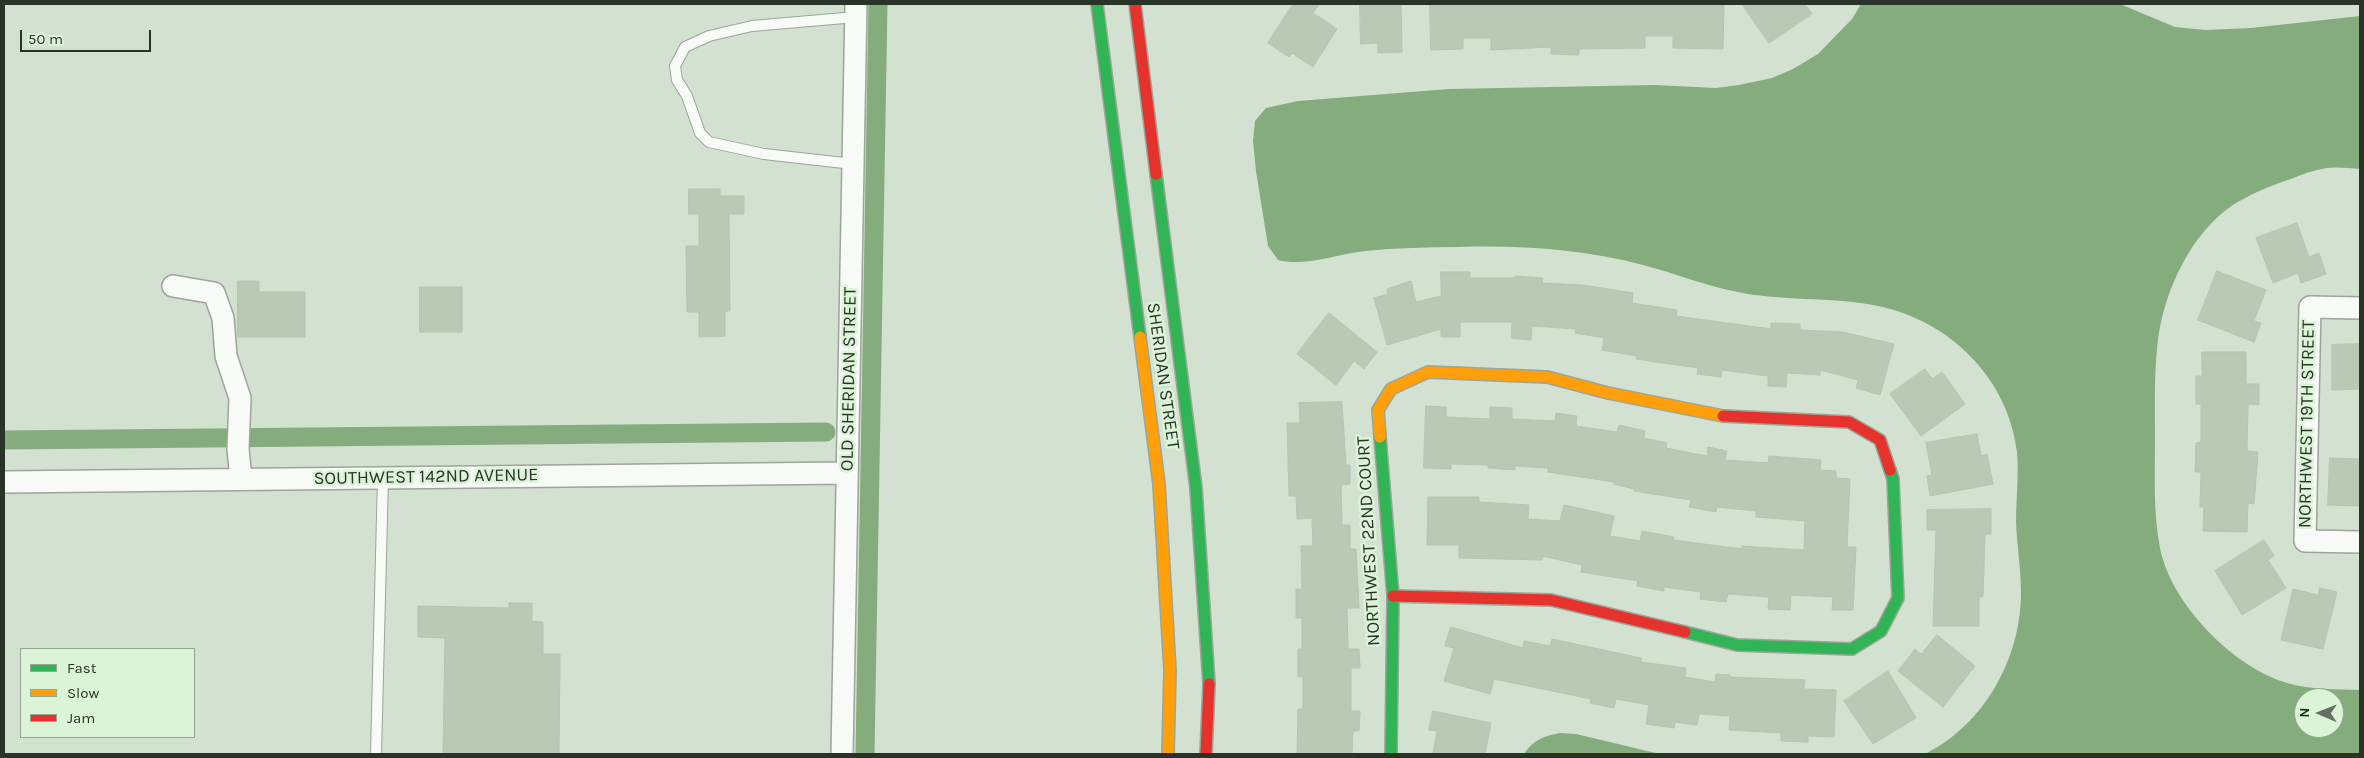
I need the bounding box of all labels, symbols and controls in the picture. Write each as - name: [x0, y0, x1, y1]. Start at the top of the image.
- scale bar: [22, 20, 154, 52]
- text: 50 m: [28, 30, 63, 48]
- street label: OLD SHERIDAN STREET: [837, 287, 861, 471]
- street label: SHERIDAN STREET: [1142, 301, 1184, 451]
- street label: NORTHWEST 19TH STREET: [2294, 320, 2320, 528]
- street label: NORTHWEST 22ND COURT: [1353, 436, 1385, 646]
- street label: SOUTHWEST 142ND AVENUE: [313, 464, 539, 490]
- legend: [20, 648, 195, 738]
- text: Fast: [67, 659, 96, 677]
- text: Slow: [67, 684, 99, 702]
- north arrow: [2294, 688, 2344, 738]
- text: N: [2296, 708, 2313, 718]
- text: Jam: [67, 709, 95, 727]

